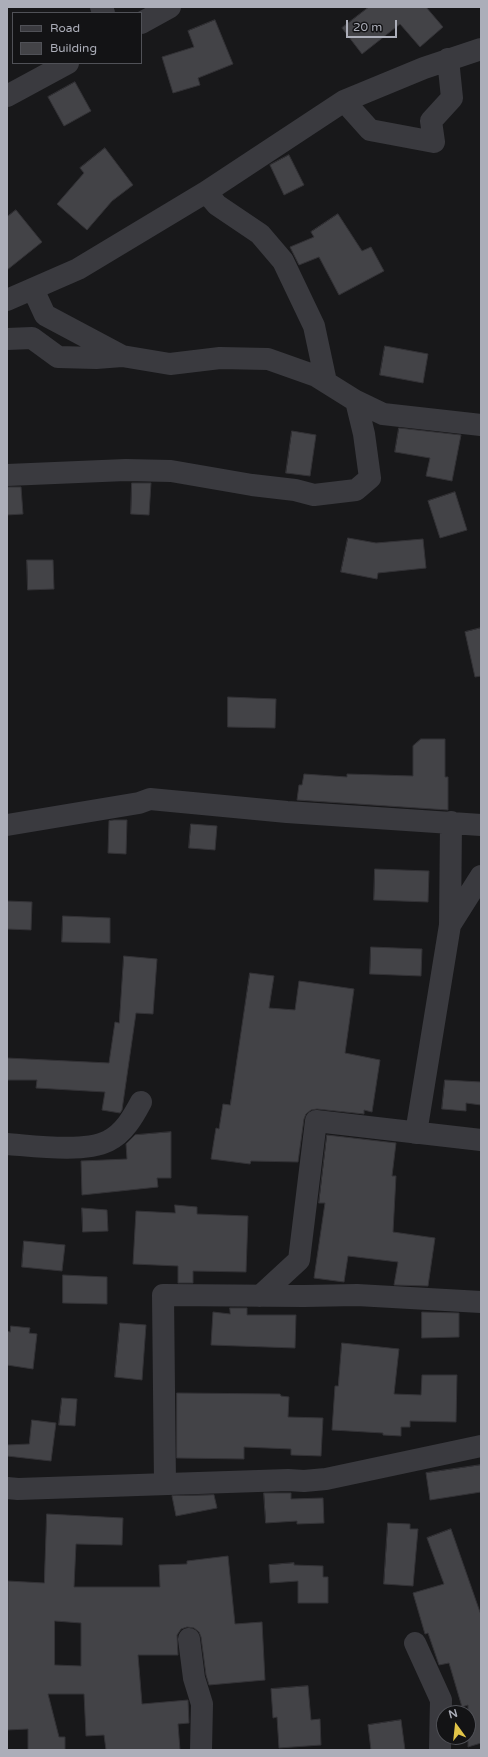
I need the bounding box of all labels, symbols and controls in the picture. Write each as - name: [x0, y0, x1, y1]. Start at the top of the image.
- legend: [12, 12, 142, 64]
- scale bar: [348, 12, 399, 38]
- text: 20 m: [353, 20, 382, 34]
- text: Road: [50, 21, 80, 35]
- text: Building: [50, 41, 97, 55]
- north arrow: [436, 1705, 476, 1745]
- text: N: [447, 1706, 459, 1721]

